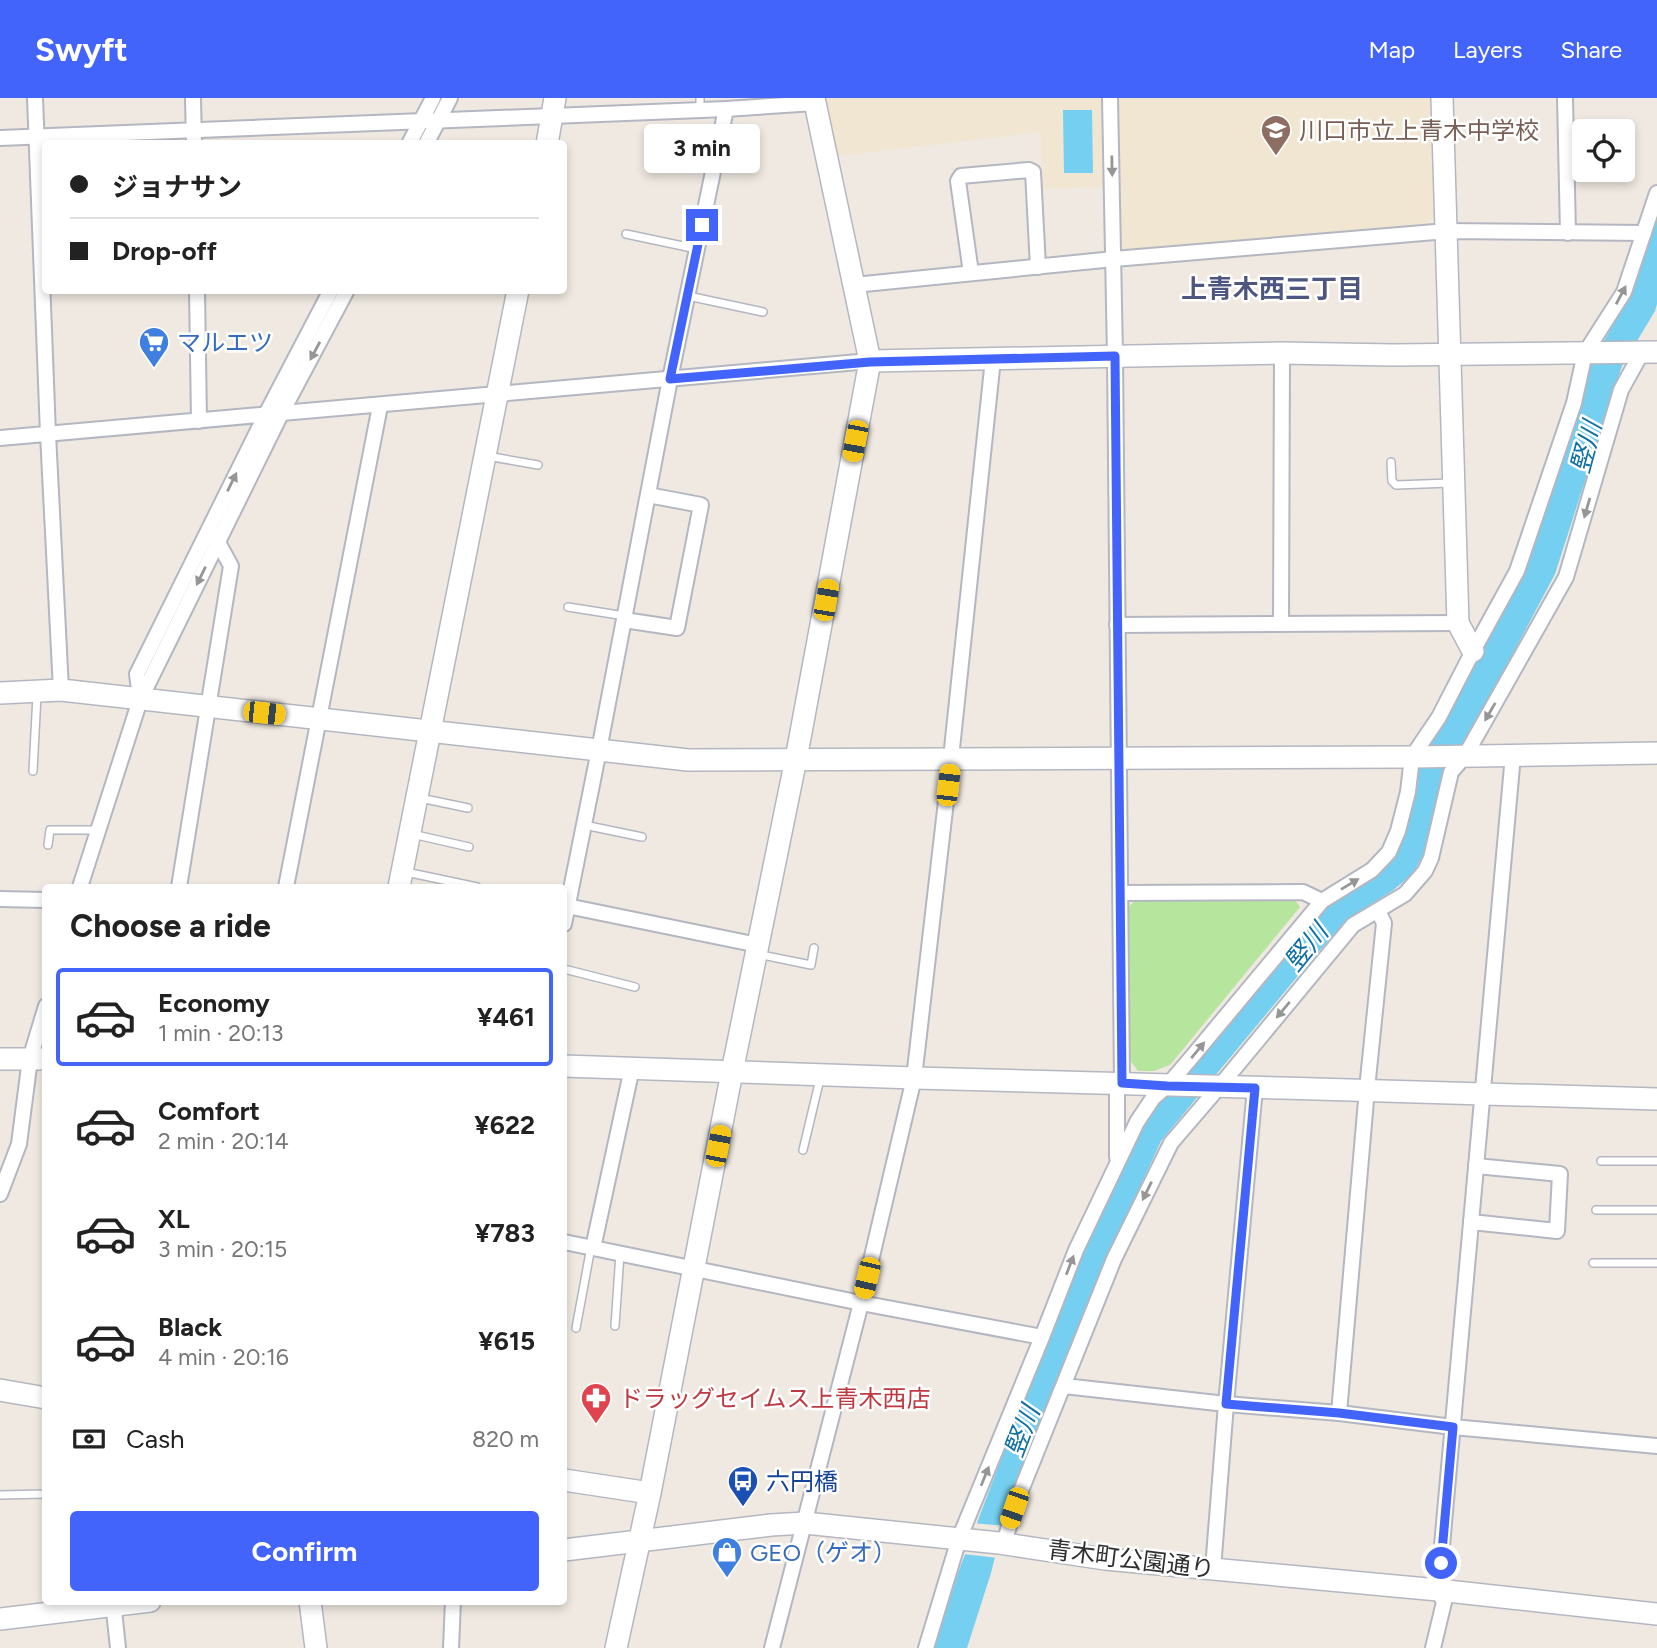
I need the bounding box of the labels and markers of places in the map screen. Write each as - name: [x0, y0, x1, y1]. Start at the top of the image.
- school or university icon: 川口市立上青木中学校: [1259, 113, 1293, 157]
- place label: 川口市立上青木中学校: [1299, 116, 1539, 145]
- supermarket icon: マルエツ: [137, 325, 171, 369]
- place label: マルエツ: [177, 328, 273, 357]
- pharmacy icon: ドラッグセイムス上青木西店: [579, 1381, 613, 1425]
- place label: ドラッグセイムス上青木西店: [619, 1384, 931, 1413]
- bus stop icon: 六円橋: [726, 1464, 760, 1508]
- place label: 六円橋: [766, 1467, 838, 1496]
- shop icon: GEO（ゲオ）: [710, 1535, 744, 1579]
- place label: GEO（ゲオ）: [750, 1538, 897, 1567]

